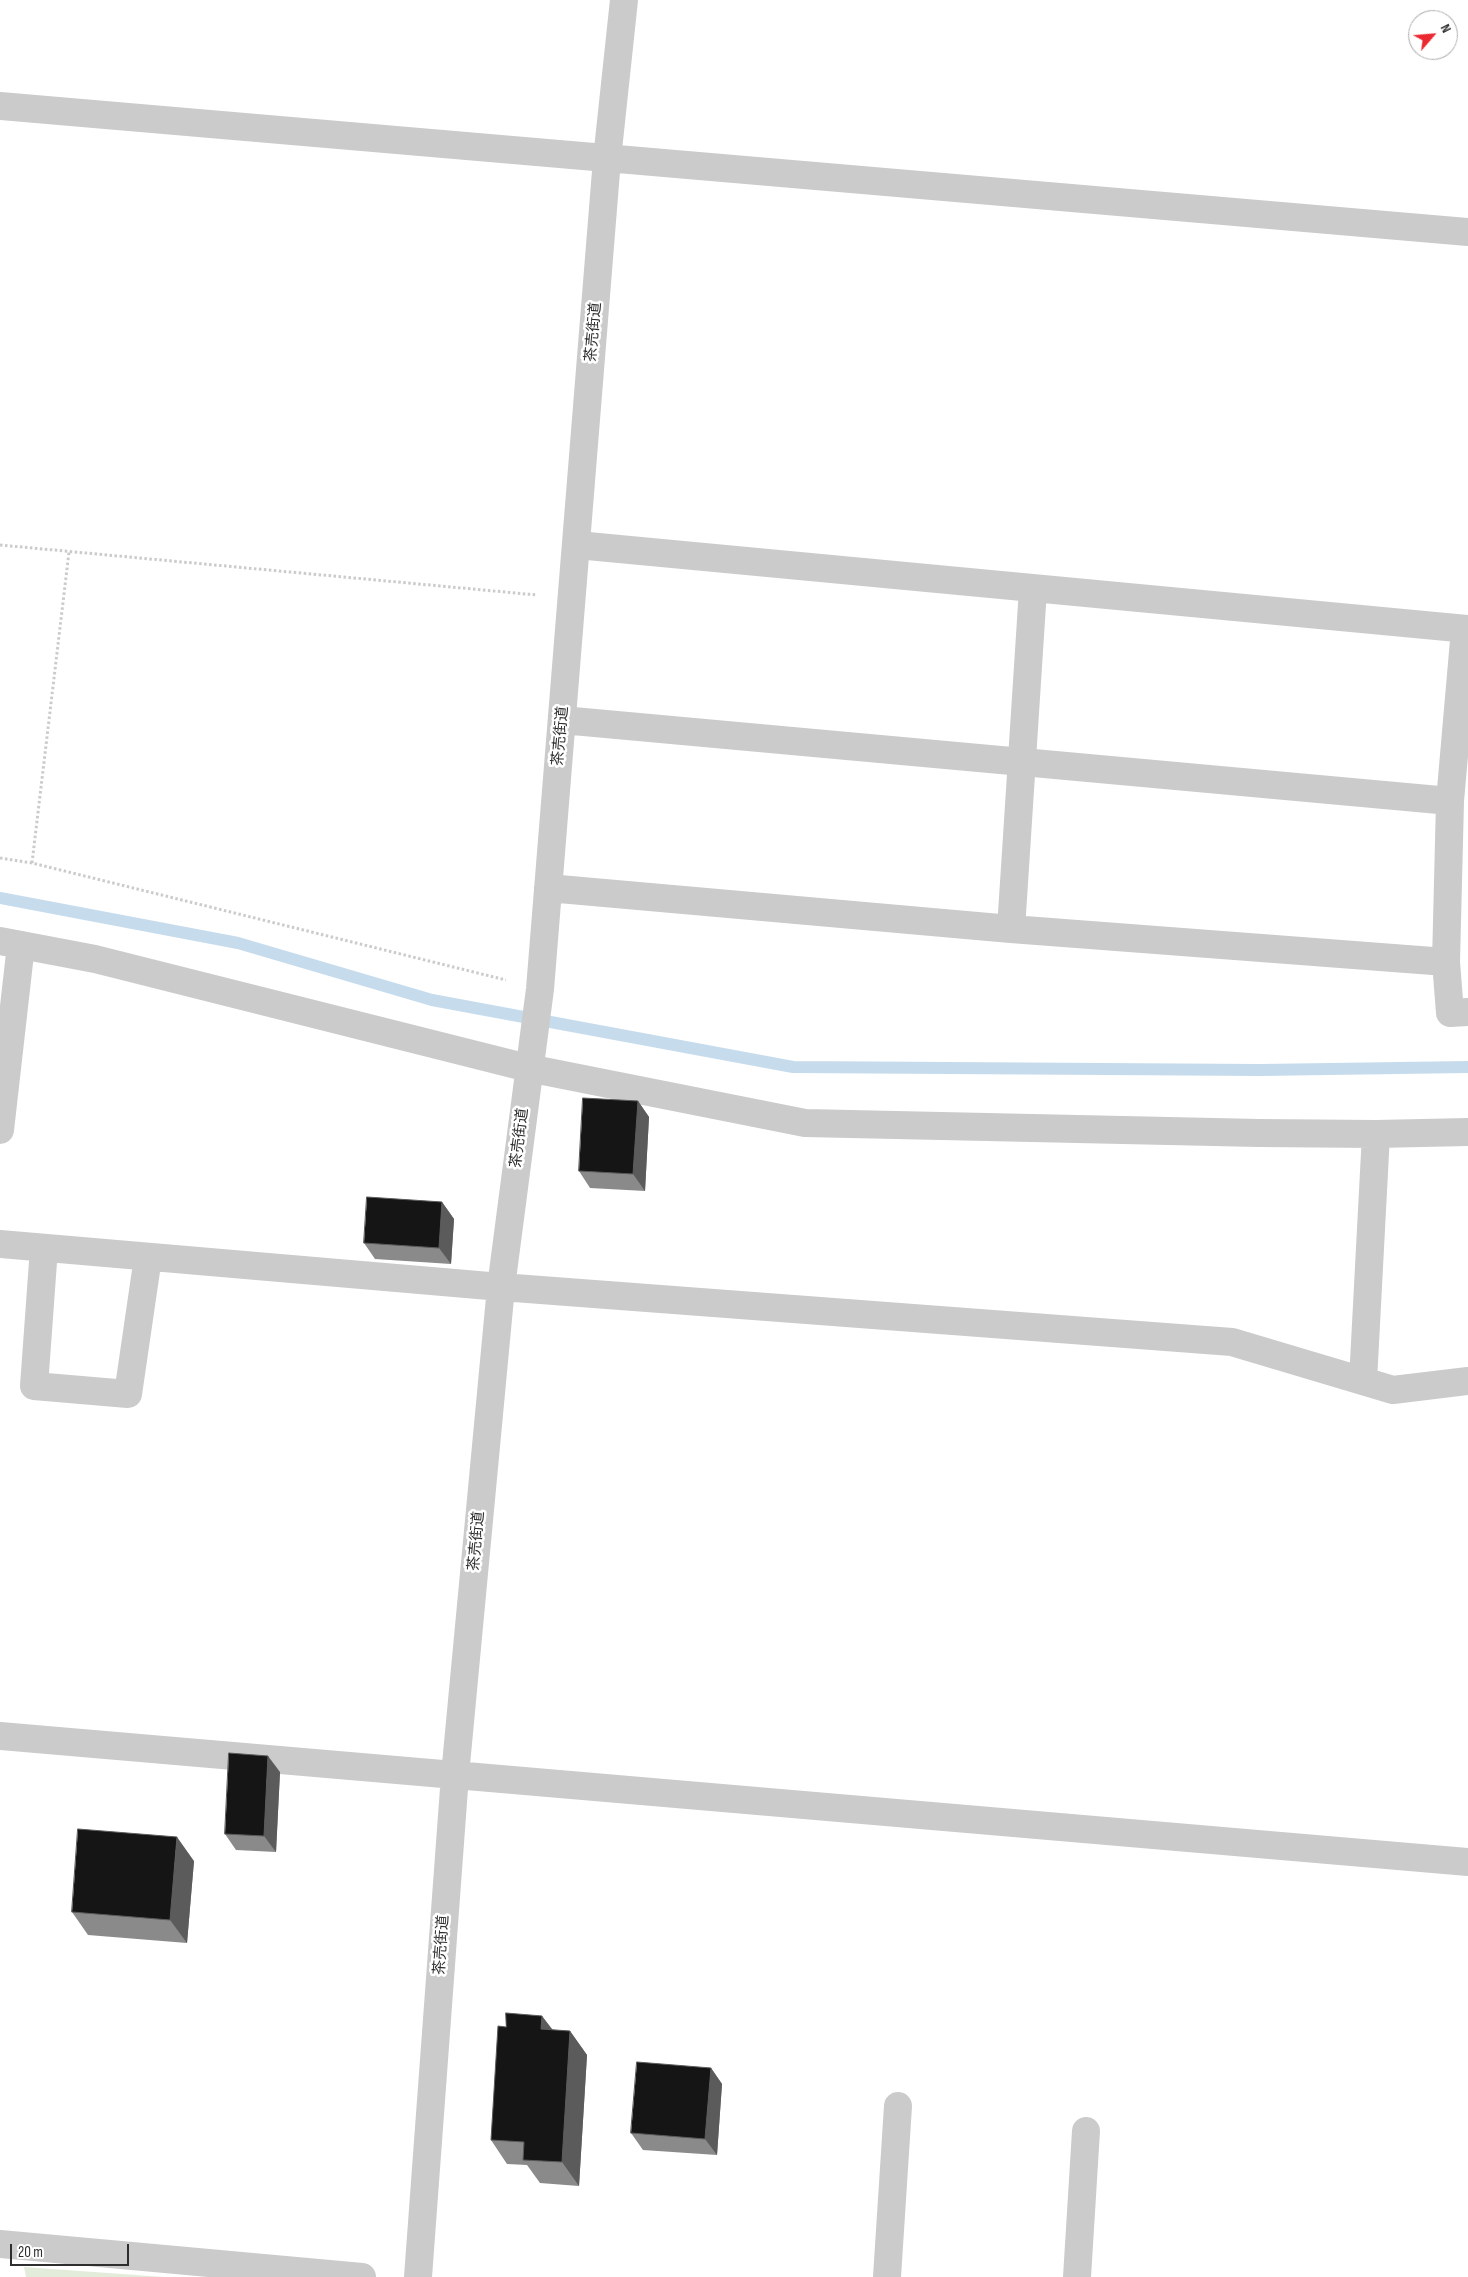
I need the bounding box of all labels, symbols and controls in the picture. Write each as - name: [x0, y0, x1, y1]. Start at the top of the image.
- north arrow: [1408, 10, 1458, 60]
- text: N: [1437, 21, 1455, 36]
- street label: 茶売街道: [582, 301, 606, 363]
- street label: 茶売街道: [549, 705, 573, 767]
- street label: 茶売街道: [507, 1107, 533, 1169]
- street label: 茶売街道: [465, 1510, 489, 1572]
- street label: 茶売街道: [431, 1914, 453, 1976]
- scale bar: [12, 2234, 131, 2266]
- text: 20 m: [18, 2243, 43, 2262]

